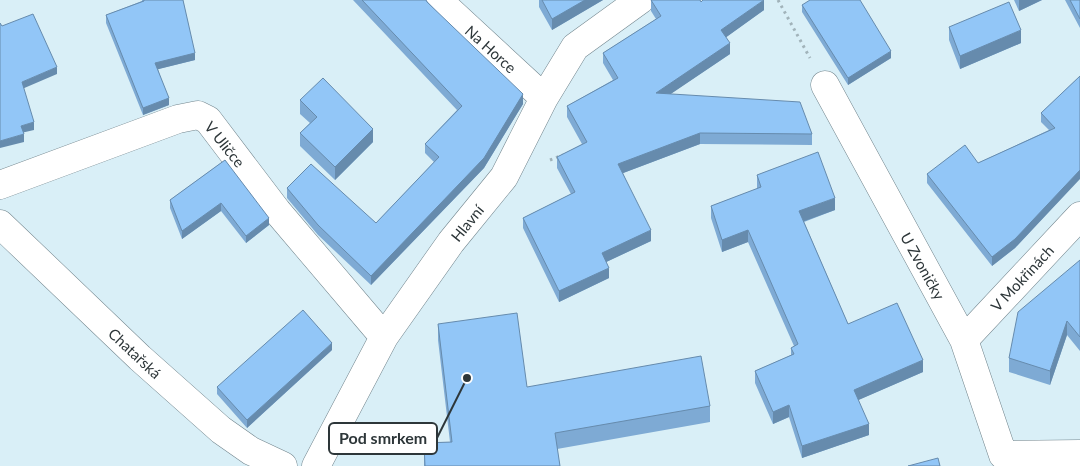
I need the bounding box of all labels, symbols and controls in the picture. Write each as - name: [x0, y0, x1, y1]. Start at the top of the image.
- street label: Na Horce: [462, 21, 520, 77]
- street label: V Uličce: [201, 118, 249, 170]
- street label: Hlavní: [447, 200, 488, 245]
- street label: U Zvoničky: [897, 229, 949, 303]
- street label: V Mokřinách: [987, 241, 1057, 315]
- street label: Chatařská: [105, 324, 165, 382]
- callout: Pod smrkem: [329, 423, 437, 454]
- text: Pod smrkem: [339, 428, 427, 447]

